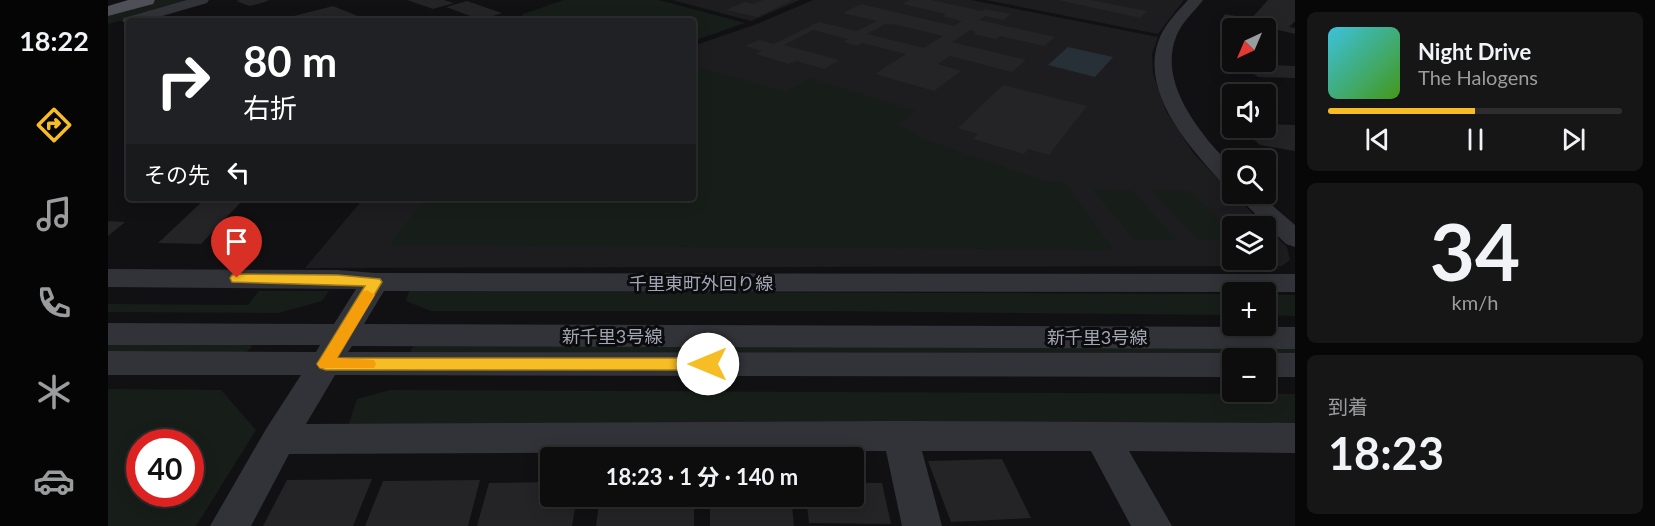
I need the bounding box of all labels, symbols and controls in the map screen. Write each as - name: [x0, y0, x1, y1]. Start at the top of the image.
- north arrow: [1222, 18, 1276, 72]
- map controls: [1222, 18, 1276, 402]
- text: 18:22: [19, 24, 89, 57]
- text: 80 m: [243, 36, 337, 86]
- text: Night Drive: [1418, 38, 1531, 65]
- icon: right: [144, 42, 222, 120]
- text: The Halogens: [1418, 65, 1538, 89]
- button: sound: [1222, 84, 1276, 138]
- text: 右折: [243, 91, 297, 124]
- icon: directions: [33, 104, 75, 146]
- icon: previous: [1361, 123, 1394, 156]
- icon: pause: [1459, 123, 1492, 156]
- icon: next: [1557, 123, 1590, 156]
- button: search: [1222, 150, 1276, 204]
- icon: left: [222, 156, 255, 189]
- text: その先: [144, 161, 210, 188]
- icon: music: [33, 193, 75, 235]
- text: 34: [1430, 204, 1520, 298]
- pin: [211, 216, 262, 278]
- button: layers: [1222, 216, 1276, 270]
- icon: arrive: [220, 225, 253, 258]
- street label: 千里東町外回り線: [629, 272, 773, 294]
- icon: phone: [33, 282, 75, 324]
- button: +: [1222, 282, 1276, 336]
- text: km/h: [1452, 290, 1498, 314]
- street label: 新千里3号線: [562, 325, 662, 347]
- street label: 新千里3号線: [1047, 326, 1147, 348]
- position arrow: [676, 332, 740, 396]
- button: −: [1222, 348, 1276, 402]
- icon: climate: [33, 371, 75, 413]
- text: 到着: [1328, 394, 1368, 418]
- text: 18:23: [1328, 426, 1444, 480]
- speed limit sign: 40: [126, 429, 204, 507]
- icon: car: [33, 460, 75, 502]
- text: 18:23 · 1 分 · 140 m: [606, 463, 798, 490]

